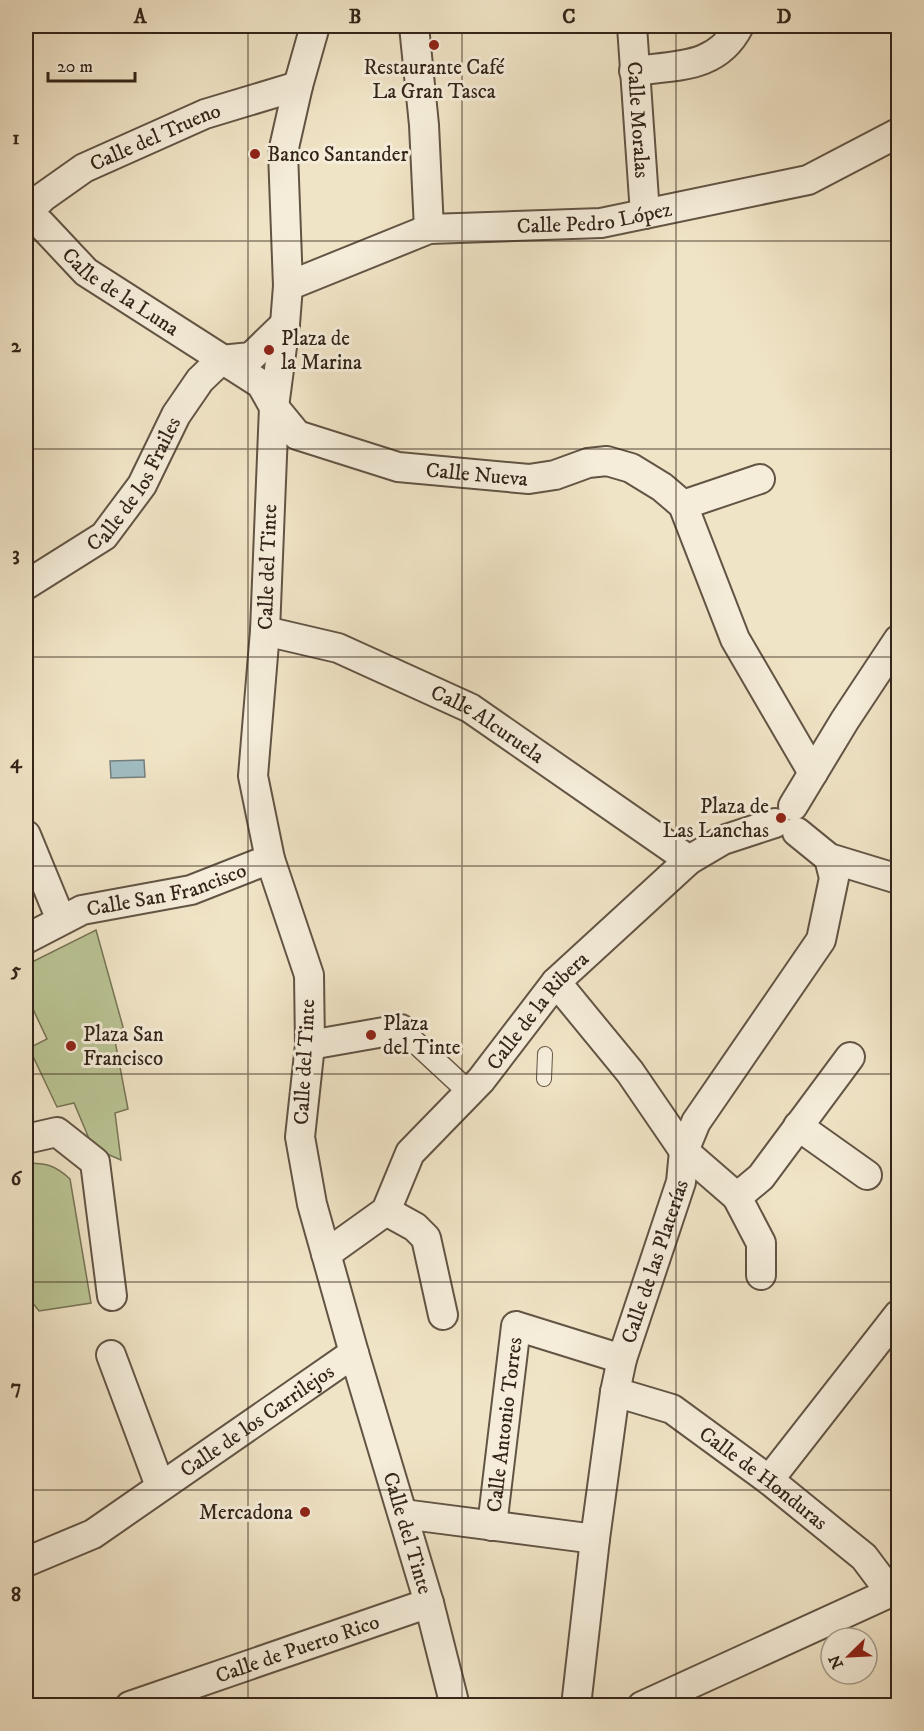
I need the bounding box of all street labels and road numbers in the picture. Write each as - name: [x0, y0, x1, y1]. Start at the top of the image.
- street label: Calle Moralas: [620, 61, 654, 179]
- street label: Calle del Trueno: [86, 98, 224, 178]
- street label: Calle Pedro López: [516, 197, 674, 240]
- street label: Calle de la Luna: [56, 243, 184, 342]
- street label: Calle de los Frailes: [82, 413, 187, 558]
- street label: Calle Nueva: [425, 458, 529, 493]
- street label: Calle del Tinte: [253, 503, 283, 631]
- street label: Calle Alcuruela: [426, 680, 549, 770]
- street label: Calle San Francisco: [85, 858, 250, 923]
- street label: Calle de la Ribera: [481, 946, 595, 1076]
- street label: Calle del Tinte: [289, 998, 321, 1126]
- street label: Calle de las Platerías: [616, 1176, 695, 1347]
- street label: Calle Antonio Torres: [482, 1336, 529, 1514]
- street label: Calle de los Carrilejos: [175, 1359, 339, 1484]
- street label: Calle de Honduras: [694, 1421, 832, 1536]
- street label: Calle del Tinte: [376, 1469, 438, 1598]
- street label: Calle de Puerto Rico: [212, 1609, 383, 1689]

